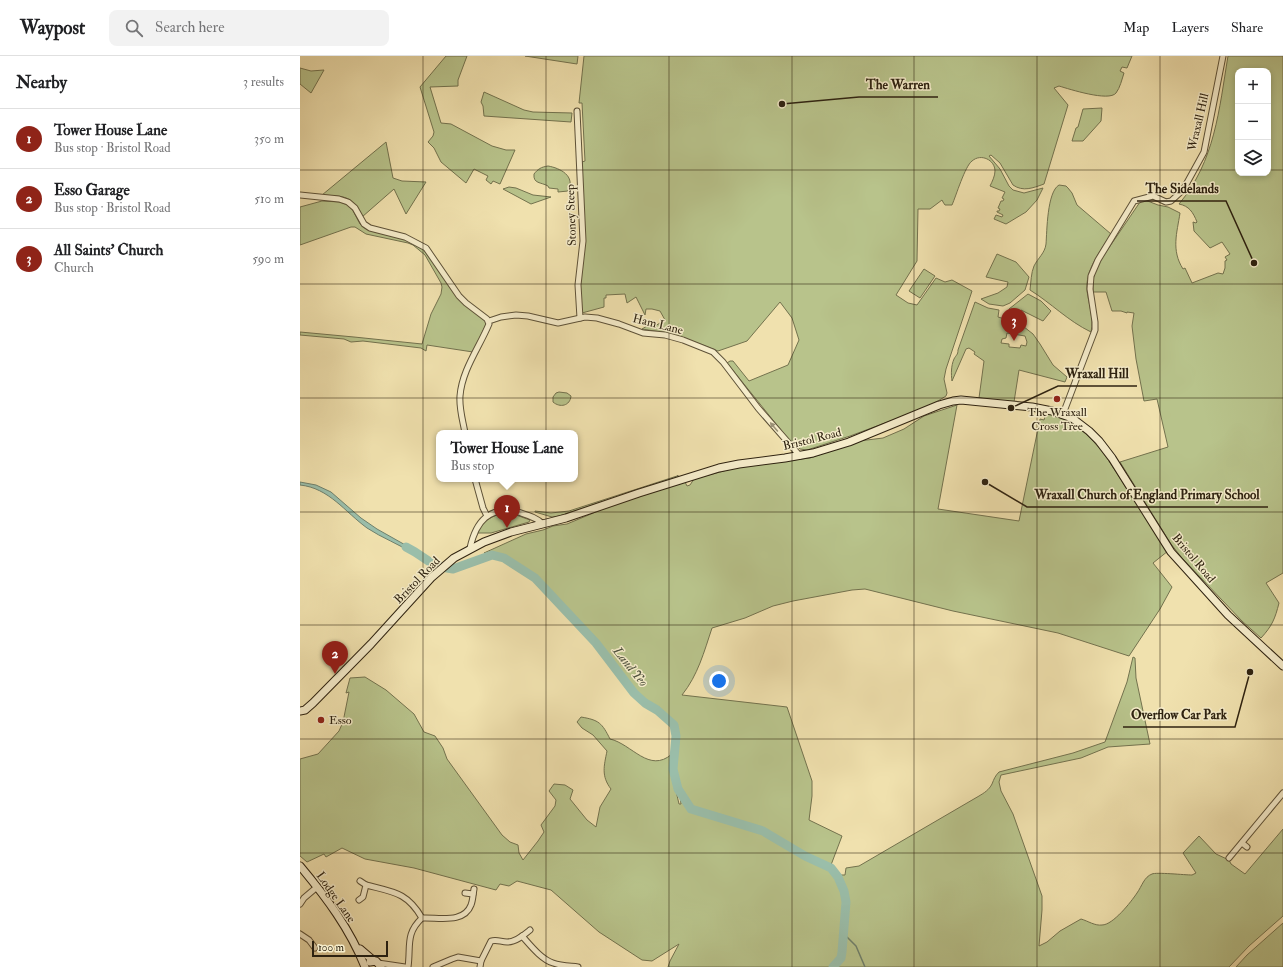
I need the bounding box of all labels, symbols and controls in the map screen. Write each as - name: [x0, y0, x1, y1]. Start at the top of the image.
- search box: [109, 10, 389, 46]
- text: Waypost: [20, 16, 85, 40]
- icon: search: [123, 17, 145, 39]
- text: Search here: [155, 18, 224, 37]
- text: Map: [1123, 19, 1149, 36]
- text: Layers: [1171, 19, 1209, 36]
- text: Share: [1231, 19, 1263, 36]
- map controls: [1235, 68, 1271, 176]
- button: +: [1235, 68, 1271, 104]
- text: Nearby: [16, 72, 67, 93]
- callout: The Warren: [859, 72, 938, 97]
- text: 3 results: [243, 74, 284, 90]
- text: The Warren: [865, 77, 930, 93]
- street label: Wraxall Hill: [1184, 92, 1212, 153]
- button: −: [1235, 104, 1271, 140]
- text: Tower House Lane: [54, 121, 167, 140]
- text: 1: [27, 131, 31, 147]
- text: 350 m: [254, 131, 284, 147]
- text: Bus stop · Bristol Road: [54, 140, 171, 156]
- button: layers: [1235, 140, 1271, 176]
- callout: The Sidelands: [1137, 176, 1226, 201]
- text: Esso Garage: [54, 181, 130, 200]
- text: The Sidelands: [1144, 181, 1219, 197]
- street label: Stoney Steep: [563, 184, 580, 246]
- text: 2: [26, 191, 32, 207]
- text: 510 m: [254, 191, 284, 207]
- text: Bus stop · Bristol Road: [54, 200, 171, 216]
- text: All Saints' Church: [54, 241, 163, 260]
- text: 3: [27, 251, 32, 267]
- text: 590 m: [252, 251, 284, 267]
- text: Church: [54, 260, 94, 276]
- pin: 3: [1001, 308, 1027, 341]
- street label: Ham Lane: [631, 311, 685, 338]
- callout: Wraxall Hill: [1058, 361, 1137, 386]
- text: Wraxall Hill: [1064, 366, 1129, 382]
- marker: The Wraxall Cross Tree: [1052, 394, 1062, 404]
- place label: The Wraxall Cross Tree: [1027, 405, 1087, 434]
- one-way arrow: [769, 421, 778, 432]
- street label: Bristol Road: [781, 425, 843, 454]
- popup: [436, 430, 578, 482]
- text: Tower House Lane: [450, 439, 564, 458]
- text: Bus stop: [450, 458, 494, 474]
- callout: Wraxall Church of England Primary School: [1027, 482, 1268, 507]
- text: Wraxall Church of England Primary School: [1033, 487, 1260, 504]
- pin: 1: [494, 495, 520, 528]
- street label: Bristol Road: [1169, 531, 1219, 586]
- street label: Bristol Road: [391, 554, 444, 607]
- pin: 2: [322, 641, 348, 674]
- water label: Land Yeo: [609, 643, 651, 690]
- your location: [709, 671, 729, 691]
- callout: Overflow Car Park: [1123, 702, 1235, 727]
- text: Overflow Car Park: [1131, 707, 1228, 723]
- place label: Esso: [329, 713, 352, 728]
- marker: Esso: [316, 715, 326, 725]
- street label: Lodge Lane: [313, 869, 359, 926]
- scale bar: [312, 939, 388, 958]
- text: 100 m: [318, 941, 344, 954]

